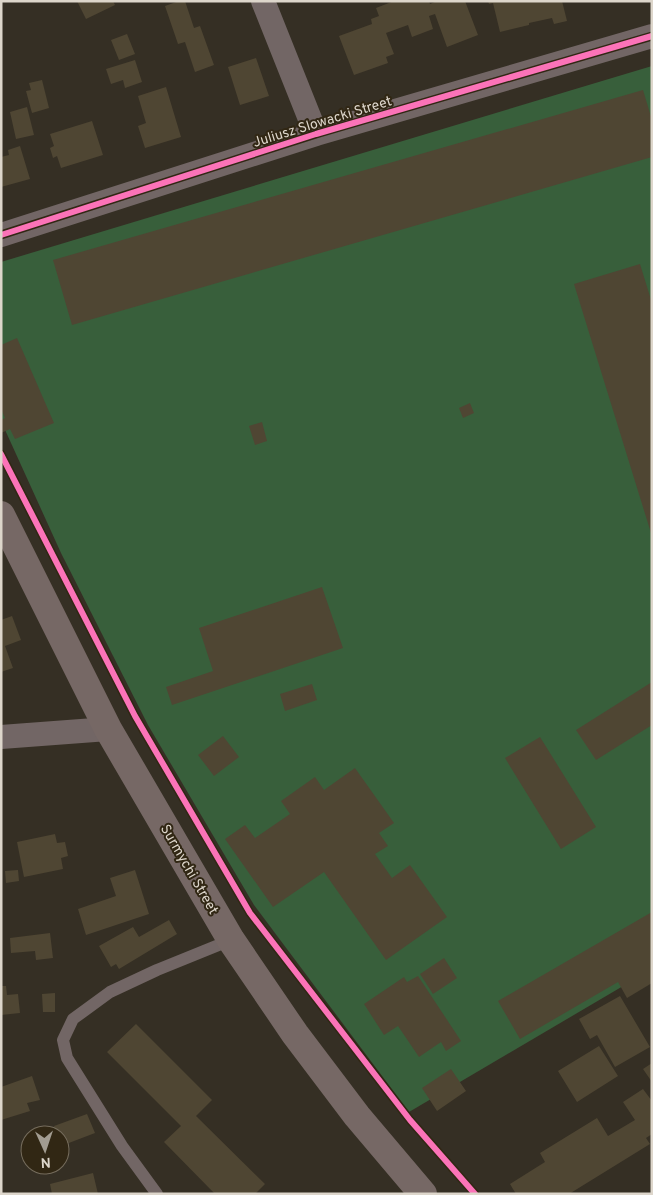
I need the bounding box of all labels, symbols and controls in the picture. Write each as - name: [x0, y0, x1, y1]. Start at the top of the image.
- street label: Juliusz Slowacki Street: [251, 93, 394, 152]
- street label: Surmychi Street: [156, 822, 221, 918]
- north arrow: [20, 1125, 70, 1175]
- text: N: [40, 1153, 51, 1170]

